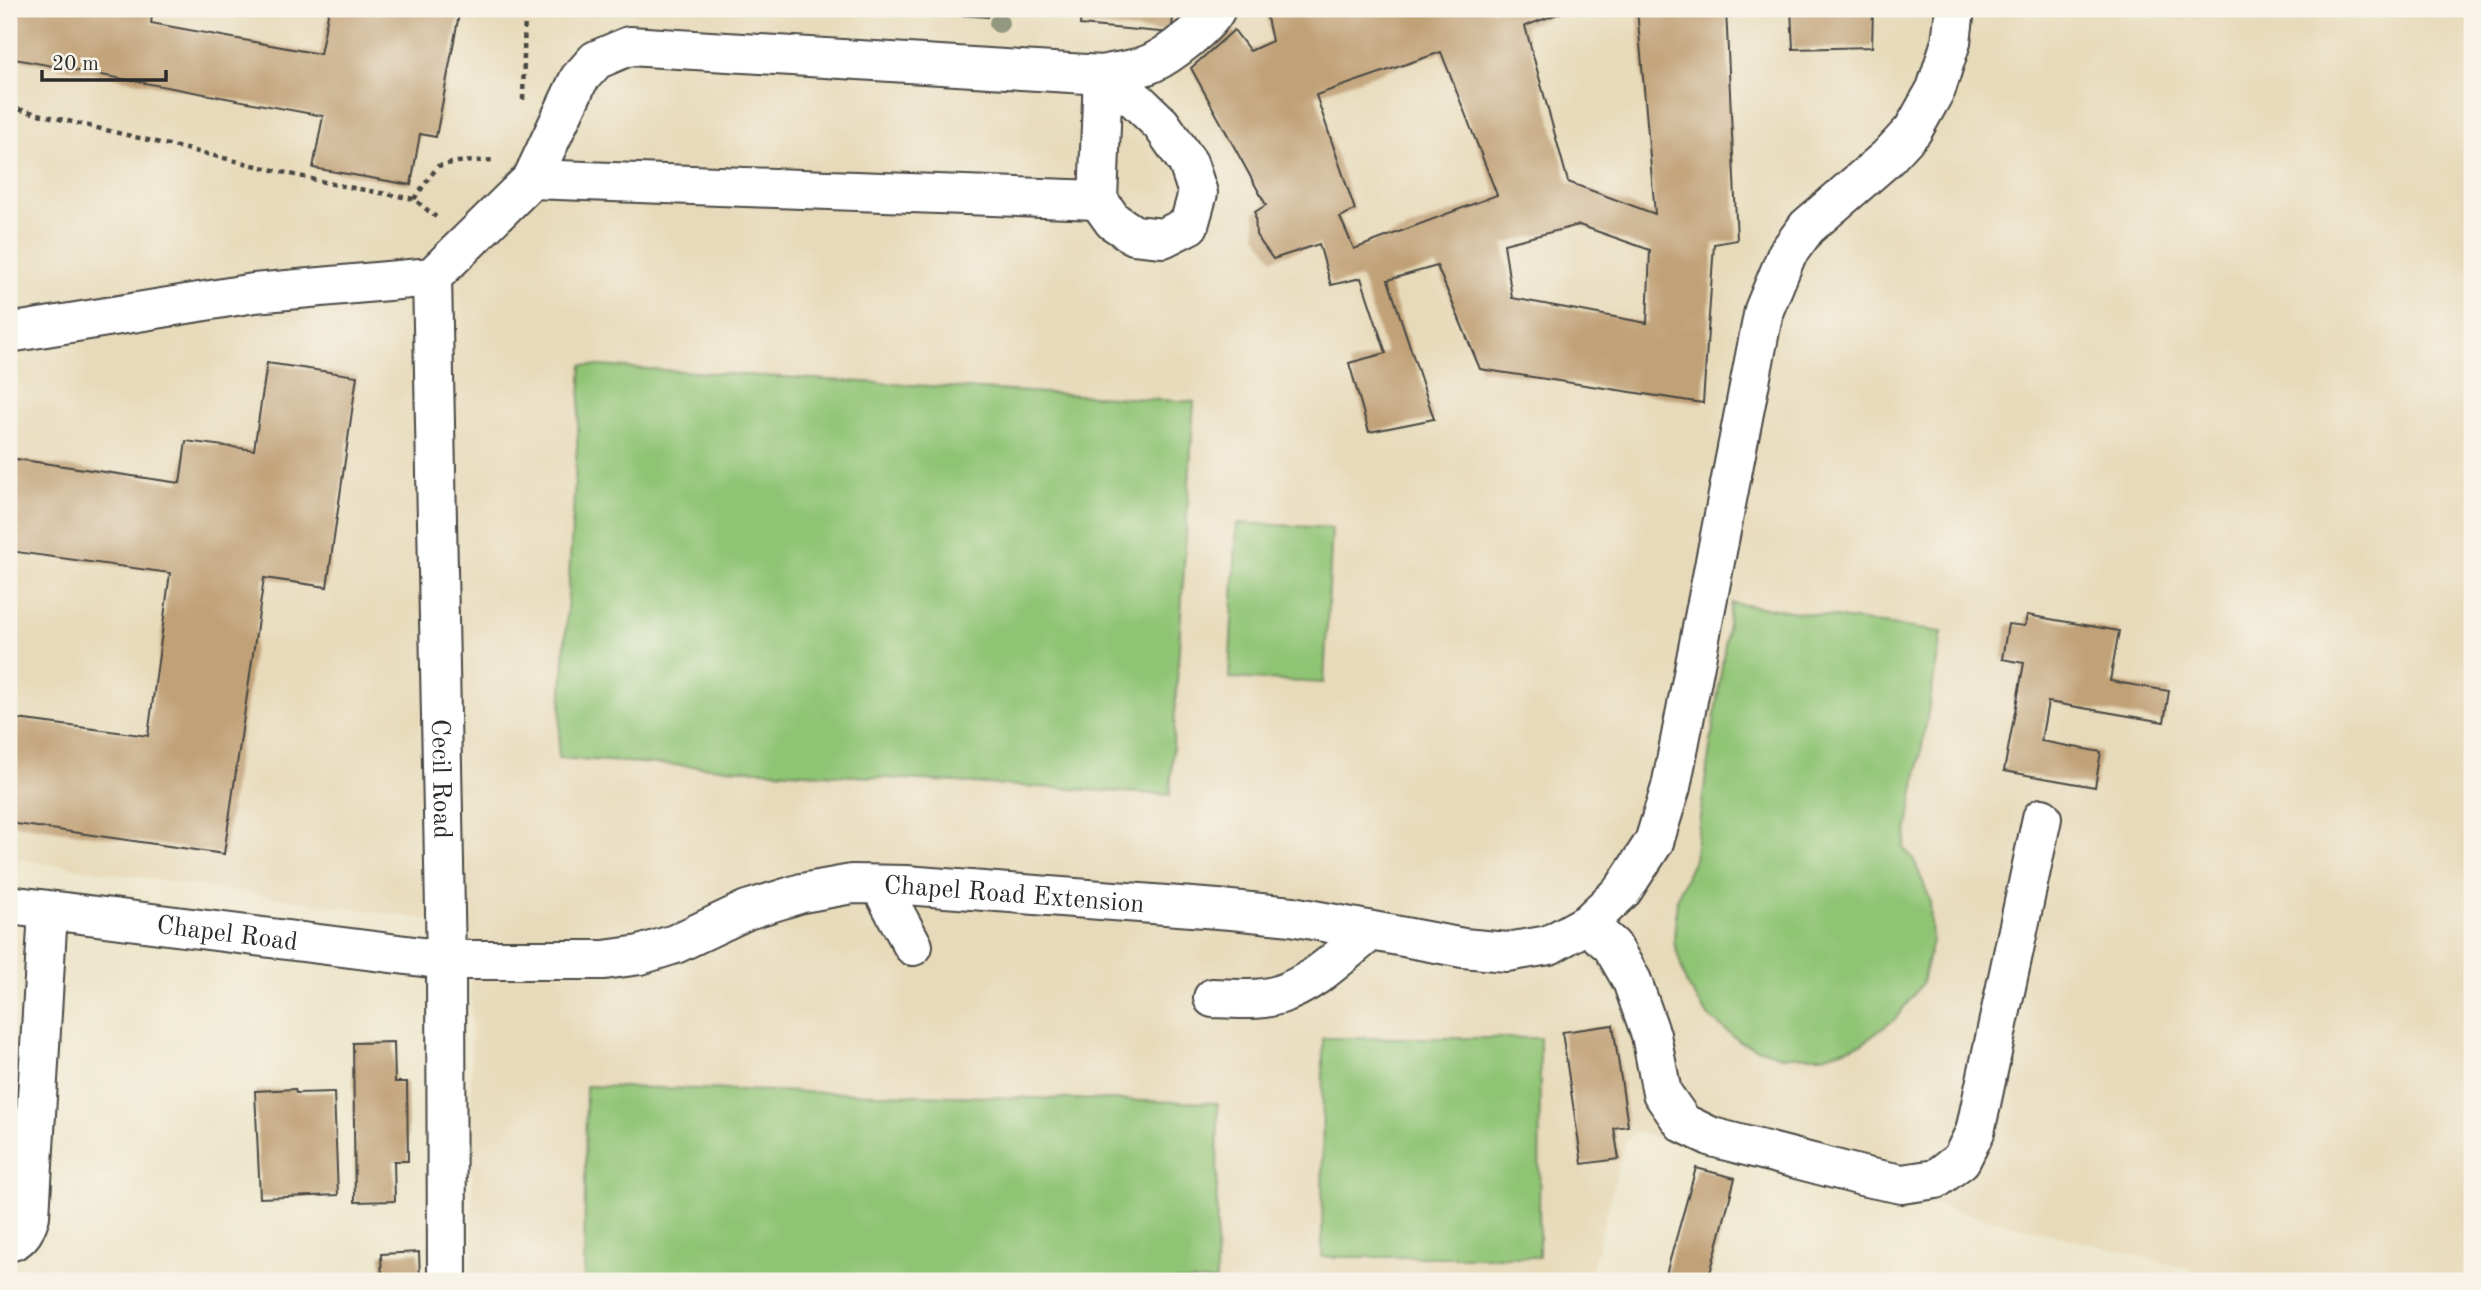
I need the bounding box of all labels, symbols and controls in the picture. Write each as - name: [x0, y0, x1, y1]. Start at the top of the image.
- scale bar: [42, 38, 166, 82]
- text: 20 m: [52, 54, 99, 75]
- street label: Cecil Road: [426, 719, 455, 839]
- street label: Chapel Road Extension: [884, 874, 1145, 918]
- street label: Chapel Road: [155, 913, 299, 956]

